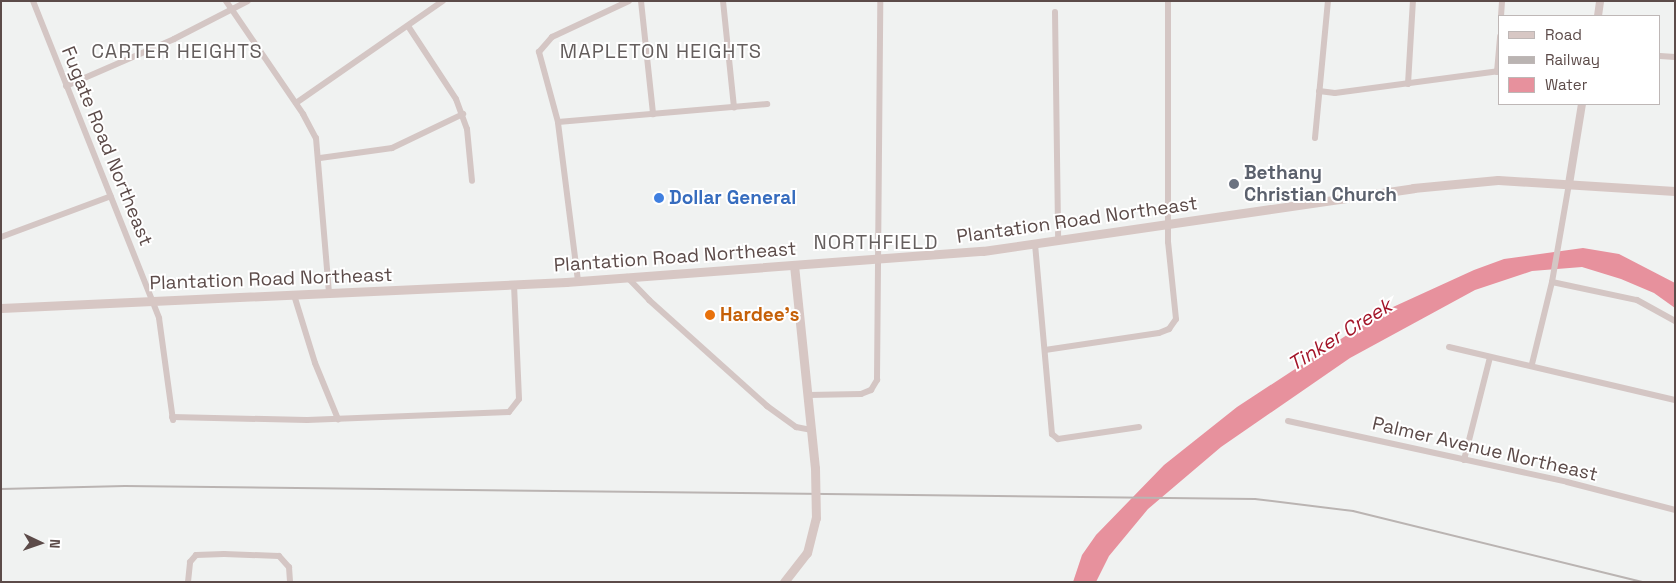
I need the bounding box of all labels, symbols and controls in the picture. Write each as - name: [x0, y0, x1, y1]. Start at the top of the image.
- legend: [1498, 15, 1661, 105]
- text: Road: [1545, 25, 1582, 44]
- district label: CARTER HEIGHTS: [89, 39, 265, 63]
- district label: MAPLETON HEIGHTS: [558, 39, 764, 63]
- street label: Fugate Road Northeast: [57, 43, 157, 249]
- text: Railway: [1545, 50, 1600, 69]
- text: Water: [1545, 75, 1587, 94]
- place label: Bethany Christian Church: [1244, 162, 1397, 206]
- marker: Bethany Christian Church: [1228, 178, 1240, 190]
- place label: Dollar General: [669, 187, 796, 209]
- marker: Dollar General: [653, 192, 665, 204]
- street label: Plantation Road Northeast: [955, 192, 1199, 248]
- district label: NORTHFIELD: [812, 230, 940, 254]
- street label: Plantation Road Northeast: [553, 237, 797, 277]
- street label: Plantation Road Northeast: [149, 263, 393, 295]
- water label: Tinker Creek: [1284, 294, 1396, 376]
- place label: Hardee's: [720, 304, 800, 326]
- marker: Hardee's: [704, 309, 716, 321]
- street label: Palmer Avenue Northeast: [1370, 412, 1600, 486]
- north arrow: [15, 518, 65, 568]
- text: N: [46, 539, 64, 549]

